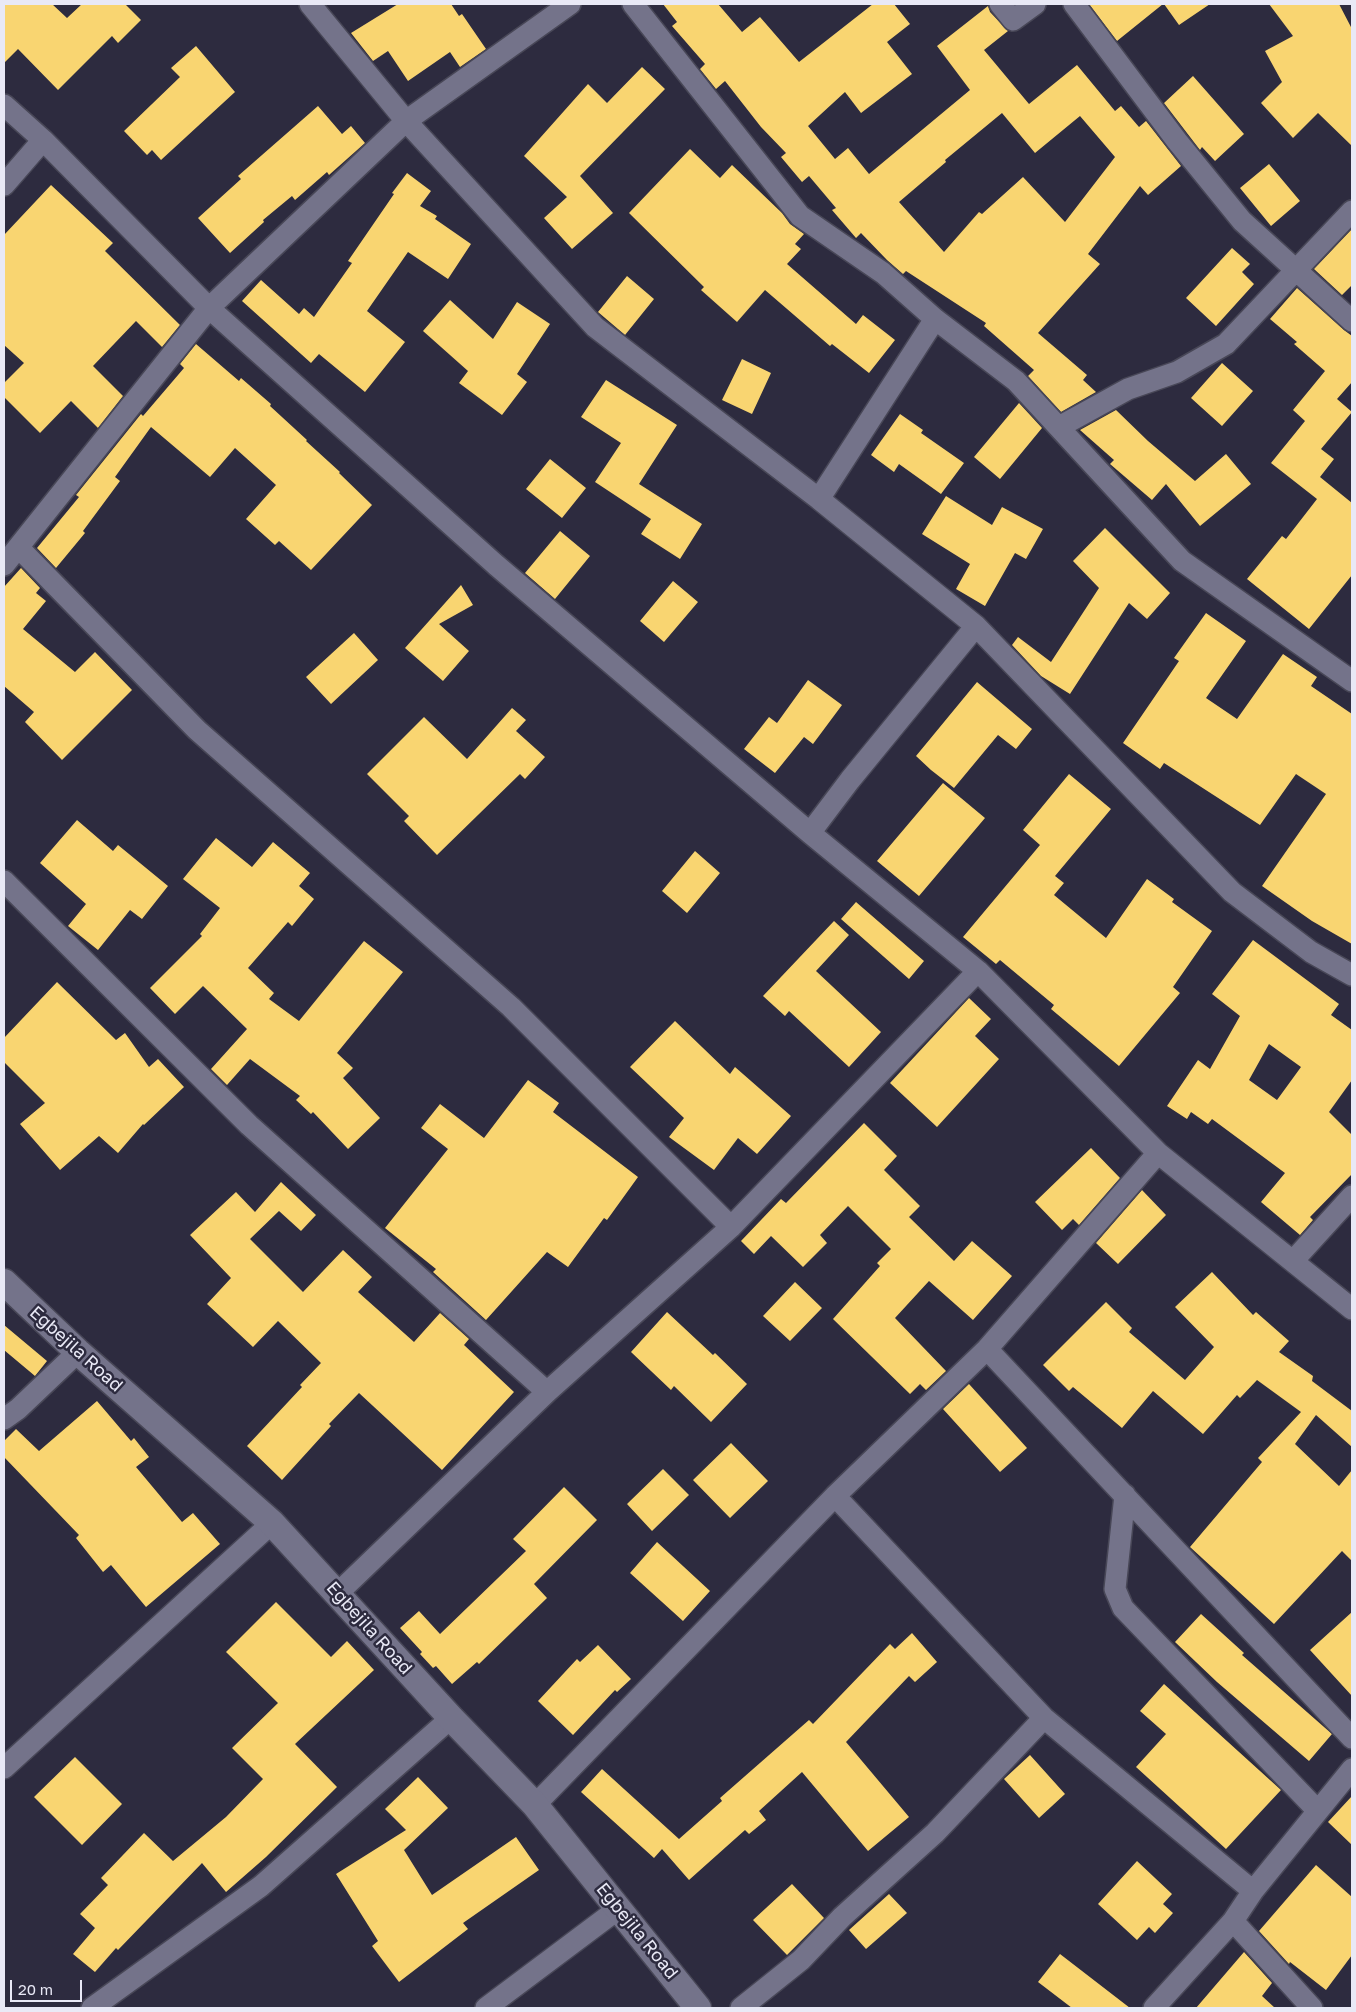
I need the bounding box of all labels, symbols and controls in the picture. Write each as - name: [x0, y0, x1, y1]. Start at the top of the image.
- street label: Egbejila Road: [25, 1302, 127, 1396]
- street label: Egbejila Road: [322, 1577, 416, 1679]
- street label: Egbejila Road: [592, 1879, 682, 1983]
- scale bar: [12, 1970, 85, 2002]
- text: 20 m: [18, 1980, 53, 1998]

